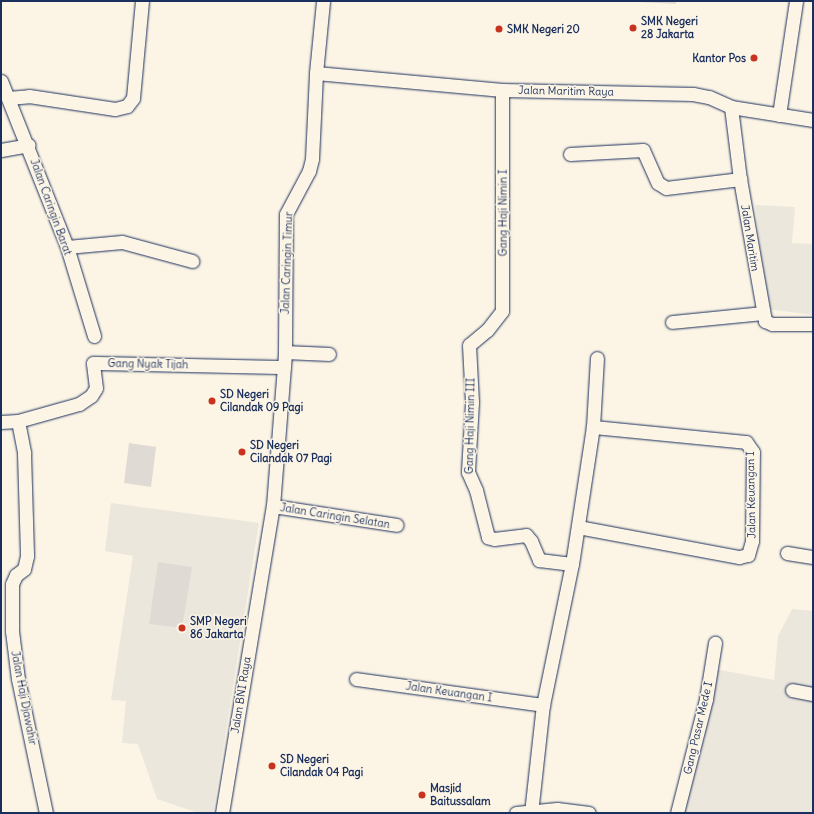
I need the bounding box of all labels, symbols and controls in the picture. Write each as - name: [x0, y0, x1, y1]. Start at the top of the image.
- place label: SMK Negeri 28 Jakarta: [641, 15, 698, 41]
- place label: SMK Negeri 20: [507, 22, 580, 36]
- marker: SMK Negeri 28 Jakarta: [628, 23, 638, 33]
- marker: SMK Negeri 20: [494, 24, 504, 34]
- place label: Kantor Pos: [692, 51, 746, 65]
- marker: Kantor Pos: [749, 53, 759, 63]
- street label: Jalan Maritim Raya: [518, 84, 614, 98]
- street label: Jalan Caringin Barat: [27, 157, 75, 257]
- street label: Gang Haji Nimin I: [496, 170, 510, 256]
- street label: Jalan Maritim: [738, 204, 762, 272]
- street label: Jalan Caringin Timur: [279, 211, 295, 315]
- street label: Gang Nyak Tijah: [107, 357, 189, 371]
- street label: Gang Haji Nimin III: [463, 378, 477, 474]
- place label: SD Negeri Cilandak 09 Pagi: [220, 388, 303, 414]
- marker: SD Negeri Cilandak 09 Pagi: [207, 396, 217, 406]
- place label: SD Negeri Cilandak 07 Pagi: [250, 439, 332, 465]
- marker: SD Negeri Cilandak 07 Pagi: [237, 447, 247, 457]
- street label: Jalan Keuangan I: [744, 451, 758, 539]
- street label: Jalan Caringin Selatan: [279, 501, 391, 531]
- place label: SMP Negeri 86 Jakarta: [190, 615, 247, 641]
- marker: SMP Negeri 86 Jakarta: [177, 623, 187, 633]
- street label: Jalan Haji Djawahir: [8, 650, 40, 746]
- street label: Jalan BNI Raya: [228, 656, 254, 734]
- street label: Jalan Keuangan I: [405, 679, 493, 705]
- street label: Gang Pasar Mede I: [681, 680, 715, 776]
- place label: SD Negeri Cilandak 04 Pagi: [280, 753, 363, 779]
- marker: SD Negeri Cilandak 04 Pagi: [267, 761, 277, 771]
- place label: Masjid Baitussalam: [430, 782, 491, 808]
- marker: Masjid Baitussalam: [417, 790, 427, 800]

